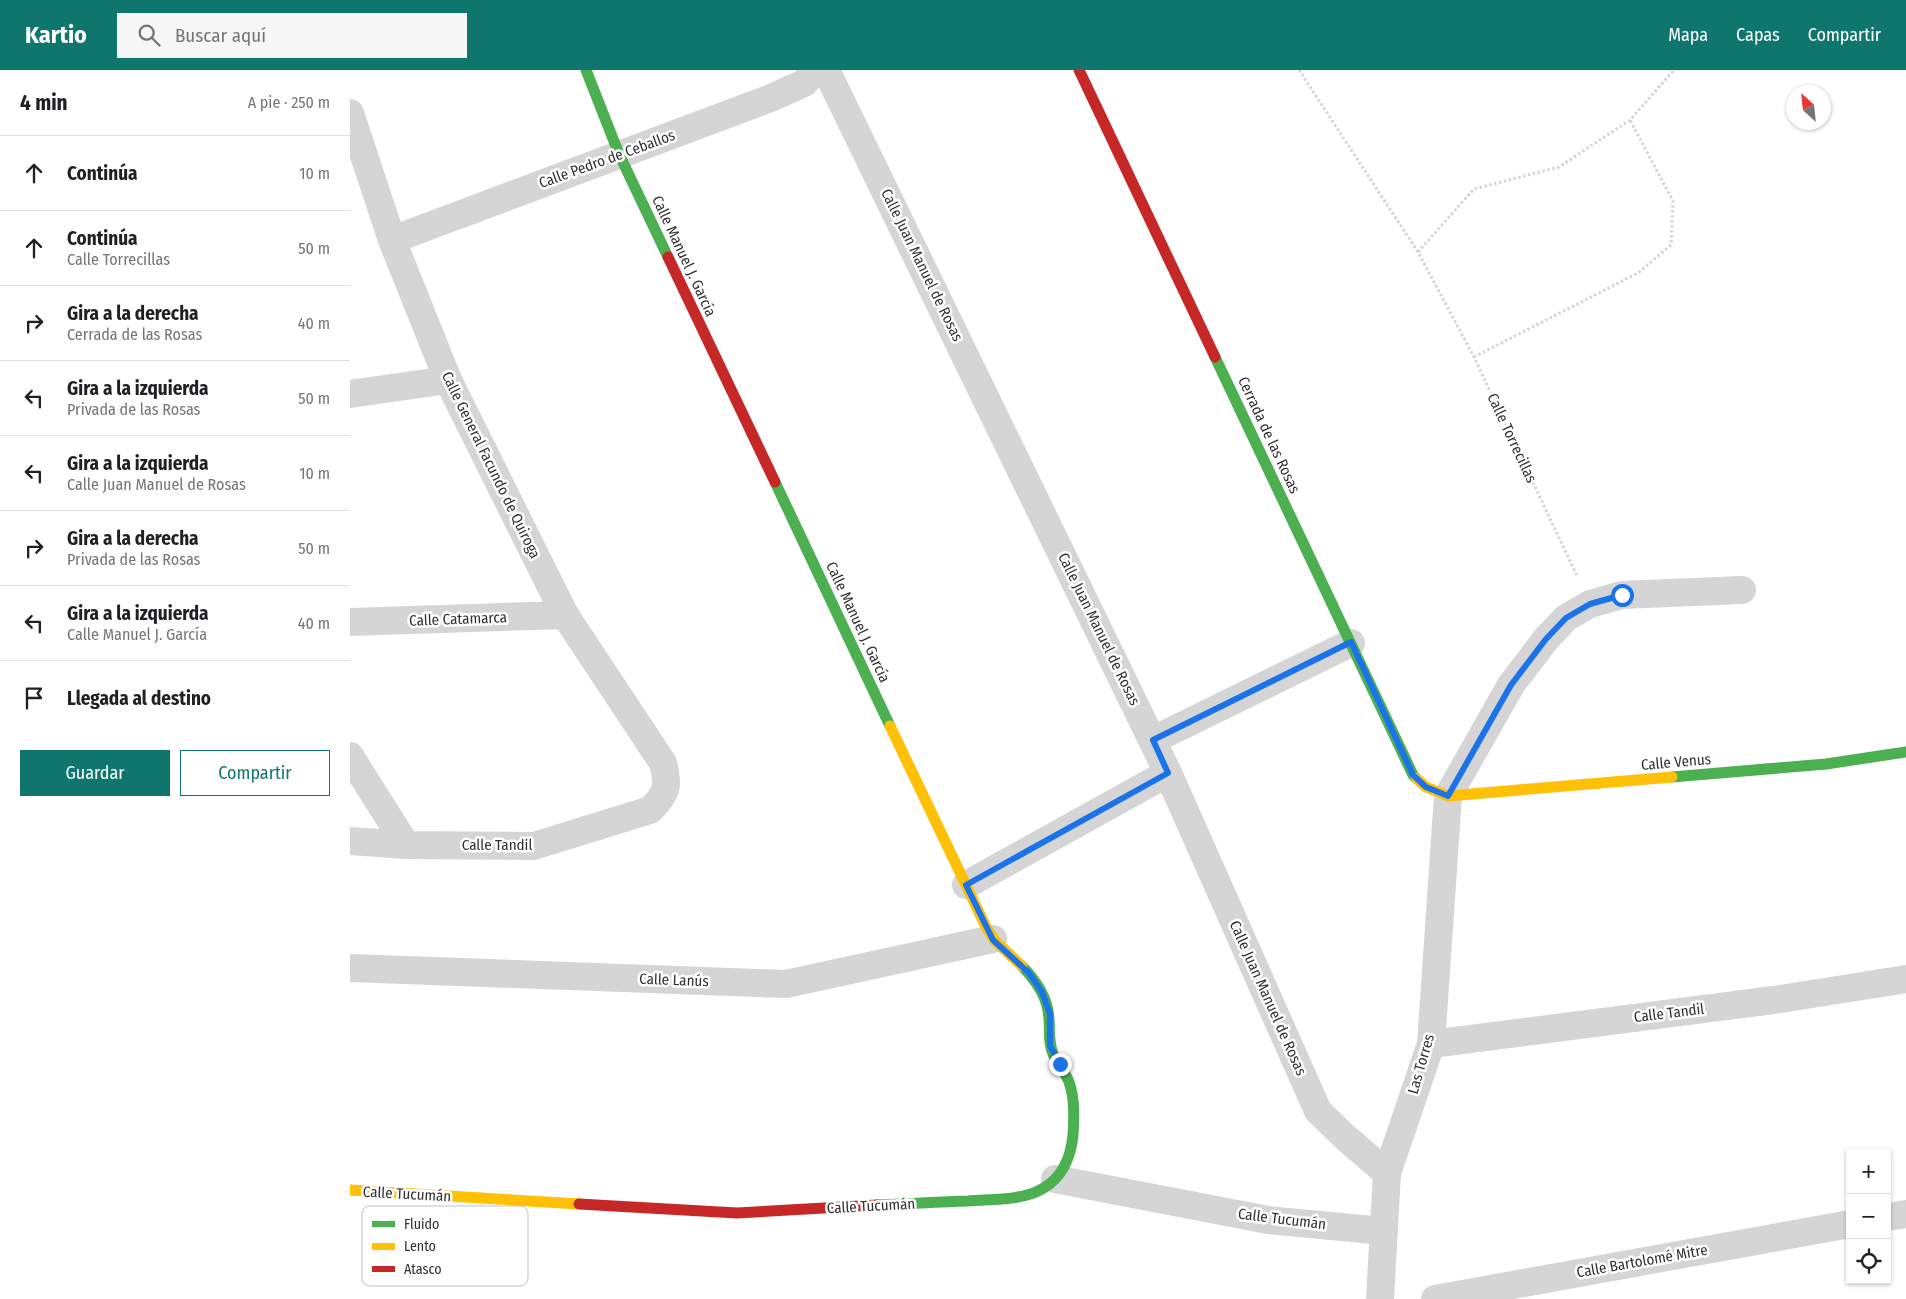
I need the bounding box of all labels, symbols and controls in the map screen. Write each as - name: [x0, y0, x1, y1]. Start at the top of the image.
- search box: [117, 13, 467, 58]
- text: Kartio: [25, 21, 87, 49]
- icon: search: [135, 21, 163, 49]
- text: Buscar aquí: [175, 24, 266, 47]
- text: Mapa: [1668, 24, 1708, 46]
- text: Capas: [1736, 24, 1780, 46]
- text: Compartir: [1808, 24, 1881, 46]
- north arrow: [1786, 85, 1831, 130]
- text: 4 min: [20, 90, 68, 116]
- text: A pie · 250 m: [248, 93, 330, 112]
- street label: Calle Pedro de Ceballos: [537, 126, 677, 192]
- icon: ahead: [20, 159, 48, 187]
- text: Continúa: [67, 162, 138, 185]
- text: 10 m: [299, 164, 330, 183]
- street label: Calle Juan Manuel de Rosas: [877, 186, 967, 344]
- street label: Calle Manuel J. García: [648, 193, 720, 319]
- text: Continúa: [67, 227, 138, 250]
- icon: ahead: [20, 234, 48, 262]
- text: 50 m: [298, 239, 330, 258]
- text: Calle Torrecillas: [67, 250, 170, 269]
- text: Gira a la derecha: [67, 302, 199, 325]
- icon: right: [20, 309, 48, 337]
- text: 40 m: [298, 314, 330, 333]
- text: Cerrada de las Rosas: [67, 325, 202, 344]
- street label: Calle General Facundo de Quiroga: [438, 369, 544, 561]
- street label: Cerrada de las Rosas: [1234, 374, 1304, 496]
- text: Gira a la izquierda: [67, 377, 209, 400]
- icon: left: [20, 384, 48, 412]
- text: 50 m: [298, 389, 330, 408]
- street label: Calle Torrecillas: [1483, 390, 1541, 486]
- text: Privada de las Rosas: [67, 400, 200, 419]
- text: Gira a la izquierda: [67, 452, 209, 475]
- icon: left: [20, 459, 48, 487]
- text: 10 m: [299, 464, 330, 483]
- text: Calle Juan Manuel de Rosas: [67, 475, 246, 494]
- text: Gira a la derecha: [67, 527, 199, 550]
- icon: right: [20, 534, 48, 562]
- text: 50 m: [298, 539, 330, 558]
- text: Privada de las Rosas: [67, 550, 200, 569]
- street label: Calle Juan Manuel de Rosas: [1054, 550, 1144, 708]
- street label: Calle Manuel J. García: [822, 559, 894, 685]
- route start: [1611, 584, 1634, 607]
- text: Gira a la izquierda: [67, 602, 209, 625]
- street label: Calle Catamarca: [409, 608, 507, 630]
- icon: left: [20, 609, 48, 637]
- text: 40 m: [298, 614, 330, 633]
- text: Calle Manuel J. García: [67, 625, 207, 644]
- icon: arrive: [20, 684, 48, 712]
- text: Llegada al destino: [67, 687, 211, 710]
- button: Guardar: [20, 750, 170, 796]
- button: Compartir: [180, 750, 330, 796]
- street label: Calle Venus: [1640, 750, 1712, 774]
- street label: Calle Tandil: [462, 836, 532, 854]
- street label: Calle Juan Manuel de Rosas: [1226, 918, 1310, 1078]
- street label: Calle Lanús: [639, 970, 709, 990]
- street label: Calle Tandil: [1633, 1000, 1705, 1026]
- street label: Las Torres: [1404, 1032, 1438, 1096]
- route end: [1049, 1053, 1072, 1076]
- map controls: [1846, 1149, 1891, 1284]
- button: +: [1846, 1149, 1891, 1194]
- street label: Calle Tucumán: [362, 1183, 452, 1205]
- button: −: [1846, 1194, 1891, 1239]
- street label: Calle Tucumán: [826, 1195, 916, 1217]
- street label: Calle Tucumán: [1237, 1205, 1327, 1233]
- legend: [362, 1206, 528, 1286]
- text: Fluido: [404, 1216, 439, 1233]
- text: Lento: [404, 1238, 436, 1255]
- button: locate: [1846, 1239, 1891, 1284]
- street label: Calle Bartolomé Mitre: [1575, 1241, 1709, 1281]
- text: Atasco: [404, 1261, 442, 1278]

